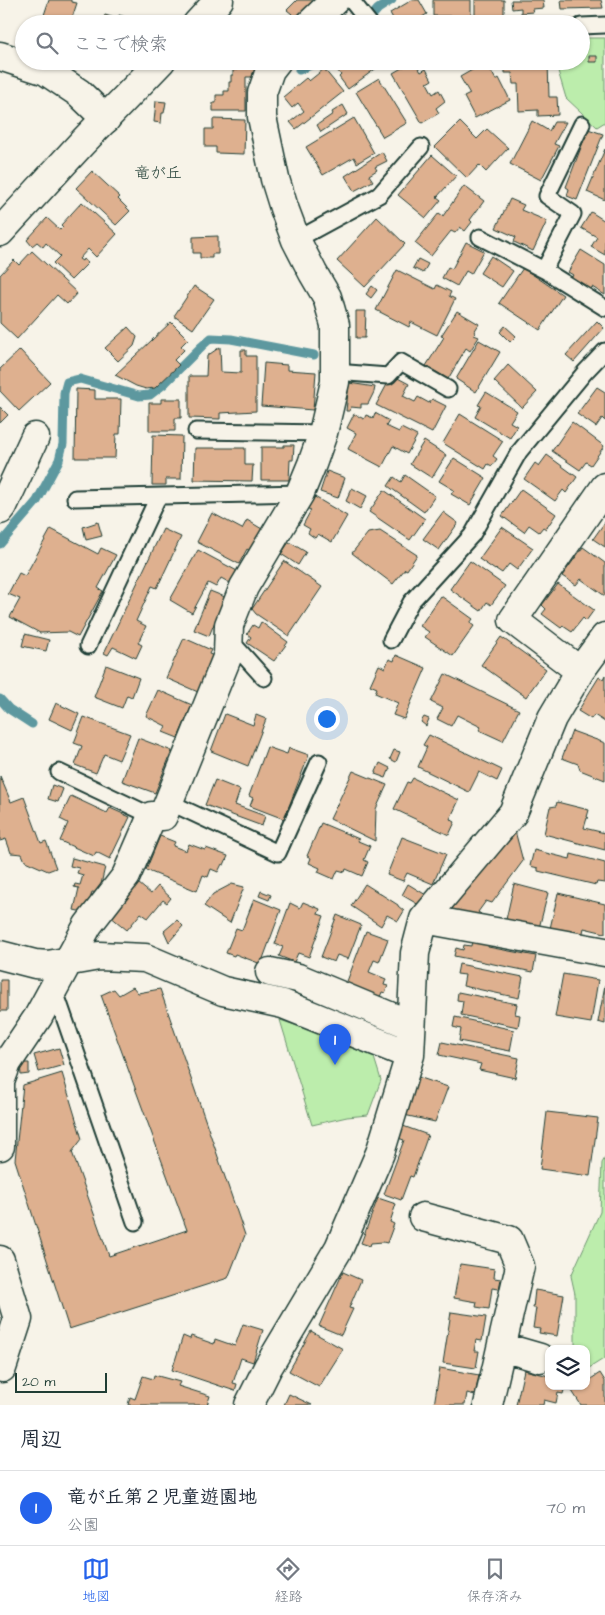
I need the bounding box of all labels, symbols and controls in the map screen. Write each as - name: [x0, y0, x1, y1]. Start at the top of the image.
- search box: [15, 15, 590, 70]
- icon: search: [33, 29, 61, 57]
- text: ここで検索: [73, 31, 168, 58]
- district label: 竜が丘: [134, 162, 182, 184]
- your location: [314, 706, 340, 732]
- pin: 1: [319, 1024, 351, 1065]
- map controls: [545, 1345, 590, 1390]
- button: layers: [545, 1345, 590, 1390]
- scale bar: [15, 1370, 108, 1393]
- text: 20 m: [22, 1372, 55, 1392]
- text: 周辺: [20, 1425, 62, 1454]
- text: 竜が丘第２児童遊園地: [67, 1484, 257, 1511]
- text: 1: [35, 1497, 37, 1519]
- text: 70 m: [546, 1497, 585, 1519]
- text: 公園: [67, 1514, 99, 1536]
- tab: 地図: [82, 1555, 110, 1607]
- tab: 経路: [274, 1555, 302, 1607]
- tab: 保存済み: [467, 1555, 523, 1607]

